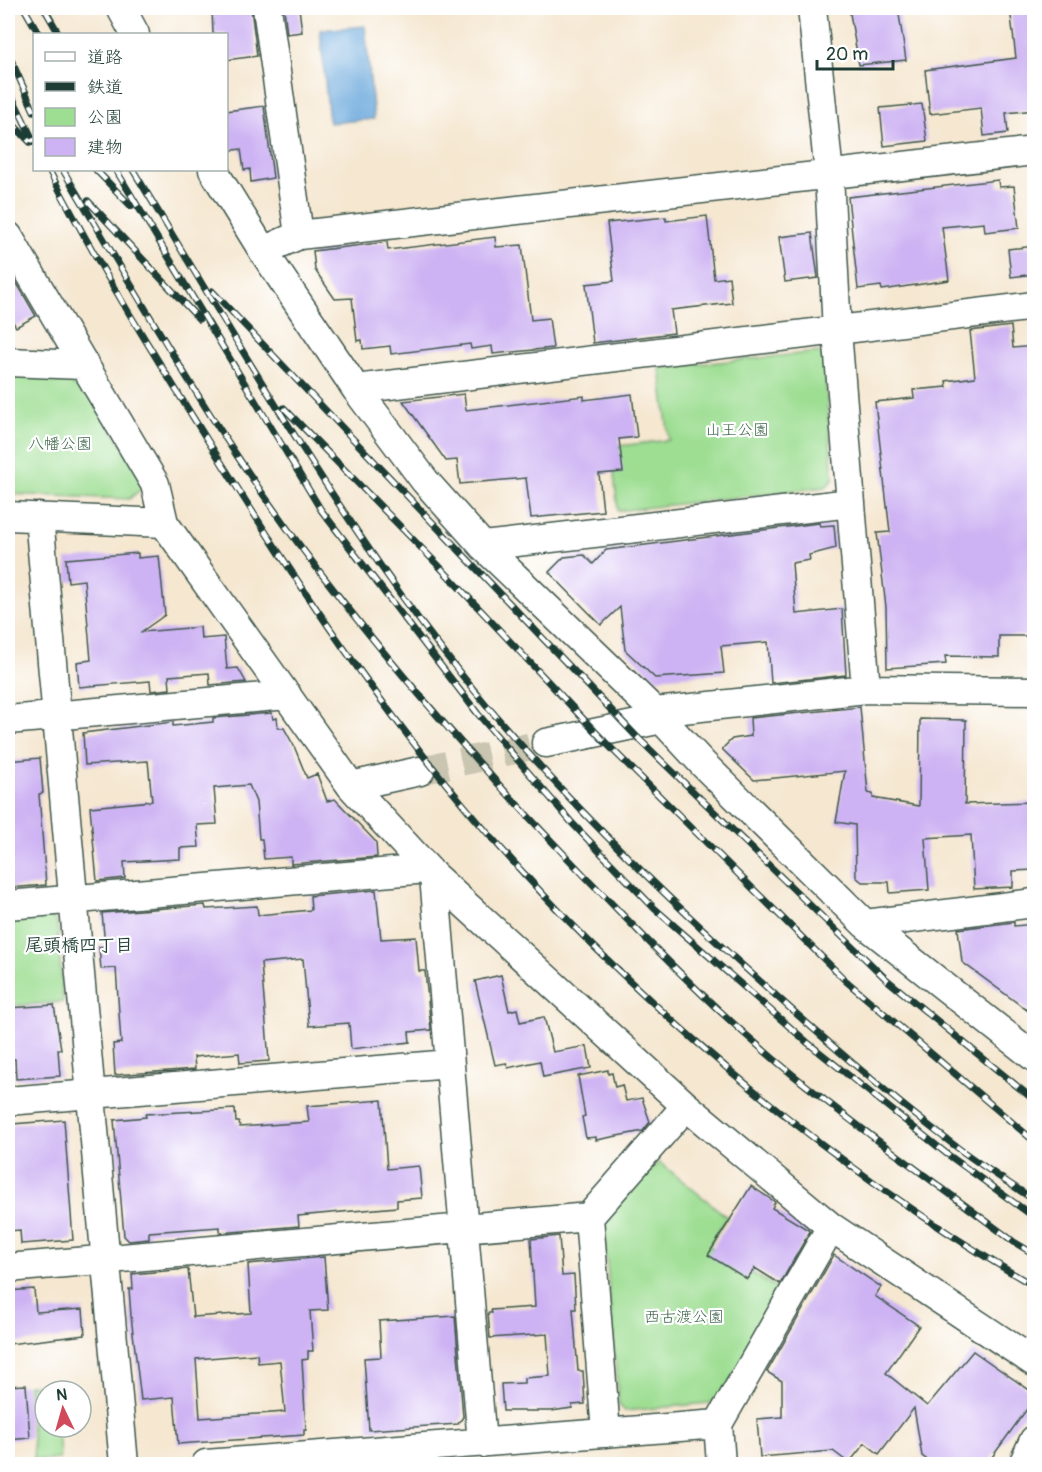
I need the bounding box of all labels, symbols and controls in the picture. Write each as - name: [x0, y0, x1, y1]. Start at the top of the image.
- legend: [33, 33, 228, 171]
- scale bar: [817, 33, 894, 71]
- text: 20 m: [826, 43, 868, 66]
- text: 道路: [87, 46, 123, 69]
- text: 鉄道: [87, 76, 123, 99]
- text: 公園: [87, 106, 123, 129]
- text: 建物: [87, 136, 123, 159]
- park label: 山王公園: [705, 420, 769, 440]
- park label: 八幡公園: [28, 434, 92, 454]
- district label: 尾頭橋四丁目: [25, 934, 133, 957]
- park label: 西古渡公園: [644, 1307, 724, 1327]
- north arrow: [33, 1379, 93, 1439]
- text: N: [56, 1385, 68, 1405]

